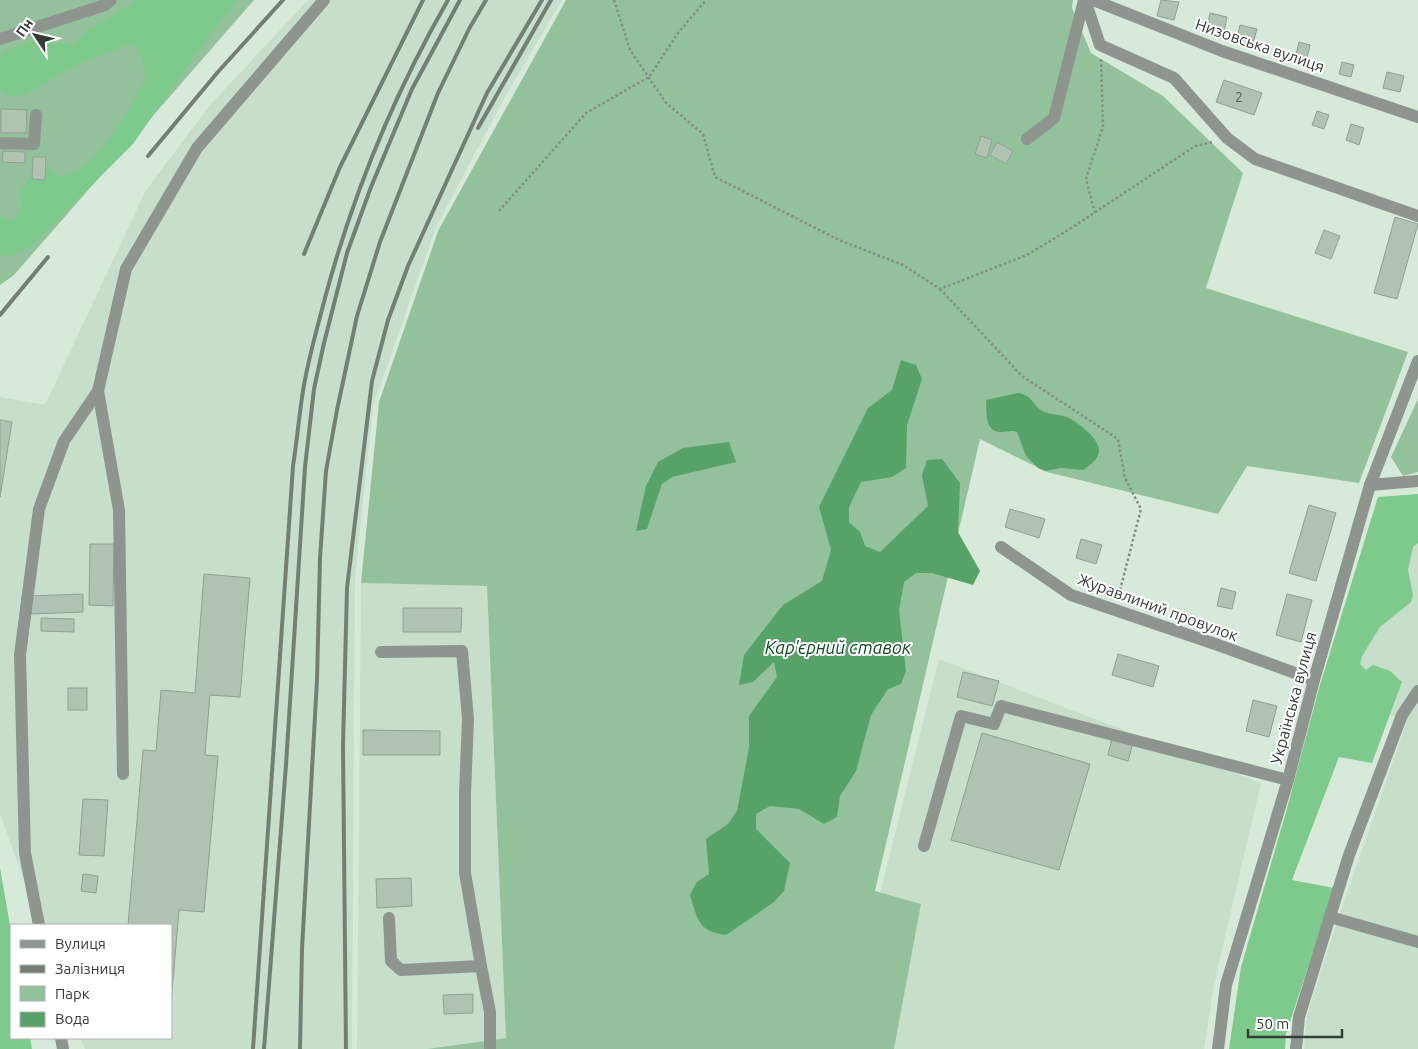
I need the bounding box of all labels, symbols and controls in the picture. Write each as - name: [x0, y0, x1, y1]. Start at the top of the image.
- north arrow: [10, 10, 60, 60]
- street label: Низовська вулиця: [1193, 14, 1327, 76]
- text: Пн: [13, 15, 36, 40]
- house number: 2: [1235, 89, 1243, 105]
- street label: Журавлиний провулок: [1075, 570, 1241, 644]
- street label: Українська вулиця: [1267, 630, 1319, 766]
- water label: Кар'єрний ставок: [765, 637, 912, 657]
- legend: [10, 924, 172, 1039]
- text: Вулиця: [55, 935, 106, 952]
- text: Залізниця: [55, 960, 125, 977]
- text: Парк: [55, 985, 90, 1002]
- scale bar: [1248, 1006, 1342, 1038]
- text: Вода: [55, 1010, 90, 1027]
- text: 50 m: [1256, 1015, 1289, 1032]

